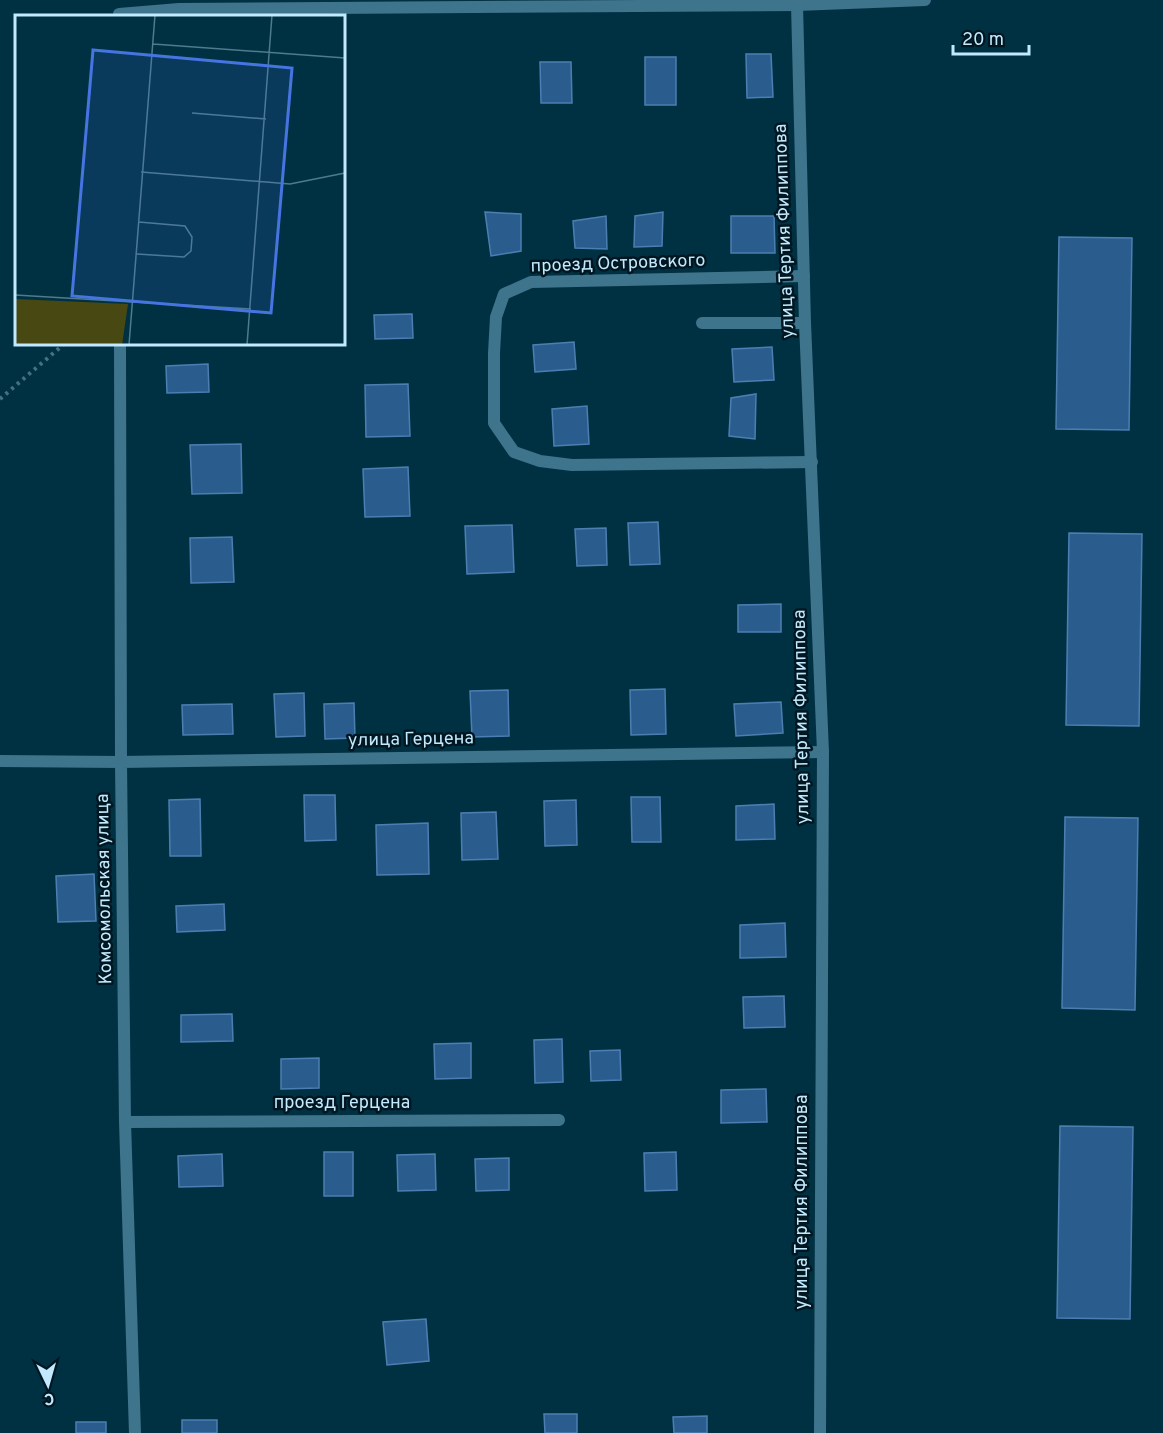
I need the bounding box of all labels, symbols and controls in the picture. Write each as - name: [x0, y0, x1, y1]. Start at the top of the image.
- inset map: [15, 15, 345, 345]
- scale bar: [953, 18, 1030, 56]
- text: 20 m: [962, 29, 1004, 52]
- street label: улица Тертия Филиппова: [770, 123, 800, 339]
- street label: проезд Островского: [530, 249, 706, 279]
- street label: улица Тертия Филиппова: [789, 609, 815, 825]
- street label: улица Герцена: [348, 727, 474, 753]
- street label: Комсомольская улица: [92, 793, 118, 985]
- street label: проезд Герцена: [274, 1092, 410, 1115]
- street label: улица Тертия Филиппова: [791, 1095, 814, 1309]
- north arrow: [18, 1355, 78, 1415]
- text: С: [43, 1388, 55, 1408]

